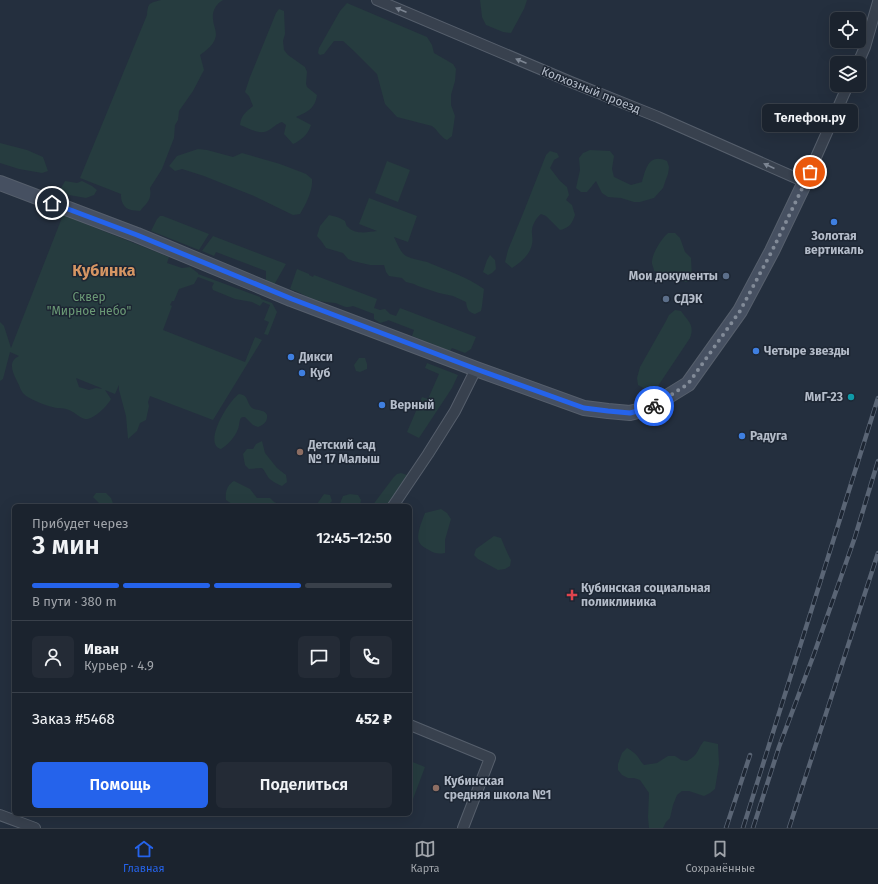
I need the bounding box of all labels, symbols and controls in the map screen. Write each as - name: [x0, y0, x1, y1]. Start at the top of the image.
- one-way arrow: [395, 7, 407, 13]
- map controls: [830, 12, 866, 92]
- button: locate: [830, 12, 866, 48]
- button: layers: [830, 56, 866, 92]
- one-way arrow: [514, 57, 526, 63]
- street label: Колхозный проезд: [539, 64, 643, 116]
- callout: Телефон.ру: [762, 104, 858, 132]
- text: Телефон.ру: [774, 110, 846, 125]
- pin: [793, 155, 827, 189]
- icon: bag: [799, 161, 821, 183]
- one-way arrow: [763, 163, 775, 169]
- pin: [35, 186, 69, 220]
- icon: home: [41, 192, 63, 214]
- marker: Золотая вертикаль: [829, 217, 839, 227]
- place label: Золотая вертикаль: [805, 229, 864, 257]
- district label: Кубинка: [72, 261, 136, 280]
- place label: Мои документы: [629, 269, 718, 283]
- marker: Мои документы: [721, 271, 731, 281]
- park label: Сквер "Мирное небо": [47, 290, 131, 318]
- place label: СДЭК: [674, 292, 703, 306]
- marker: СДЭК: [661, 294, 671, 304]
- place label: Четыре звезды: [764, 344, 850, 358]
- marker: Четыре звезды: [751, 346, 761, 356]
- place label: Дикси: [298, 350, 333, 364]
- marker: Дикси: [286, 352, 296, 362]
- place label: Куб: [310, 366, 331, 380]
- marker: Куб: [297, 368, 307, 378]
- courier: [634, 386, 674, 426]
- place label: МиГ-23: [805, 390, 843, 404]
- marker: МиГ-23: [846, 392, 856, 402]
- icon: bike: [643, 395, 665, 417]
- place label: Верный: [390, 398, 434, 412]
- marker: Верный: [377, 400, 387, 410]
- place label: Радуга: [750, 429, 788, 443]
- marker: Радуга: [737, 431, 747, 441]
- place label: Детский сад № 17 Малыш: [307, 438, 380, 466]
- marker: Детский сад № 17 Малыш: [295, 447, 305, 457]
- text: Прибудет через: [32, 516, 129, 531]
- text: 12:45–12:50: [316, 529, 392, 547]
- text: 3 мин: [32, 530, 100, 561]
- place label: Кубинская социальная поликлиника: [581, 581, 710, 609]
- marker: Кубинская социальная поликлиника: [566, 589, 578, 601]
- text: В пути · 380 m: [32, 594, 117, 609]
- button: person: [32, 636, 74, 678]
- button: chat: [298, 636, 340, 678]
- button: phone: [350, 636, 392, 678]
- text: Иван: [84, 640, 119, 658]
- text: Курьер · 4.9: [84, 658, 154, 673]
- text: Заказ #5468: [32, 710, 115, 728]
- text: 452 ₽: [356, 710, 392, 728]
- button: Помощь: [32, 762, 208, 808]
- button: Поделиться: [216, 762, 392, 808]
- place label: Кубинская средняя школа №1: [444, 774, 551, 802]
- marker: Кубинская средняя школа №1: [431, 783, 441, 793]
- tab: Главная: [123, 838, 165, 875]
- tab: Карта: [410, 838, 440, 875]
- tab: Сохранённые: [685, 838, 755, 875]

